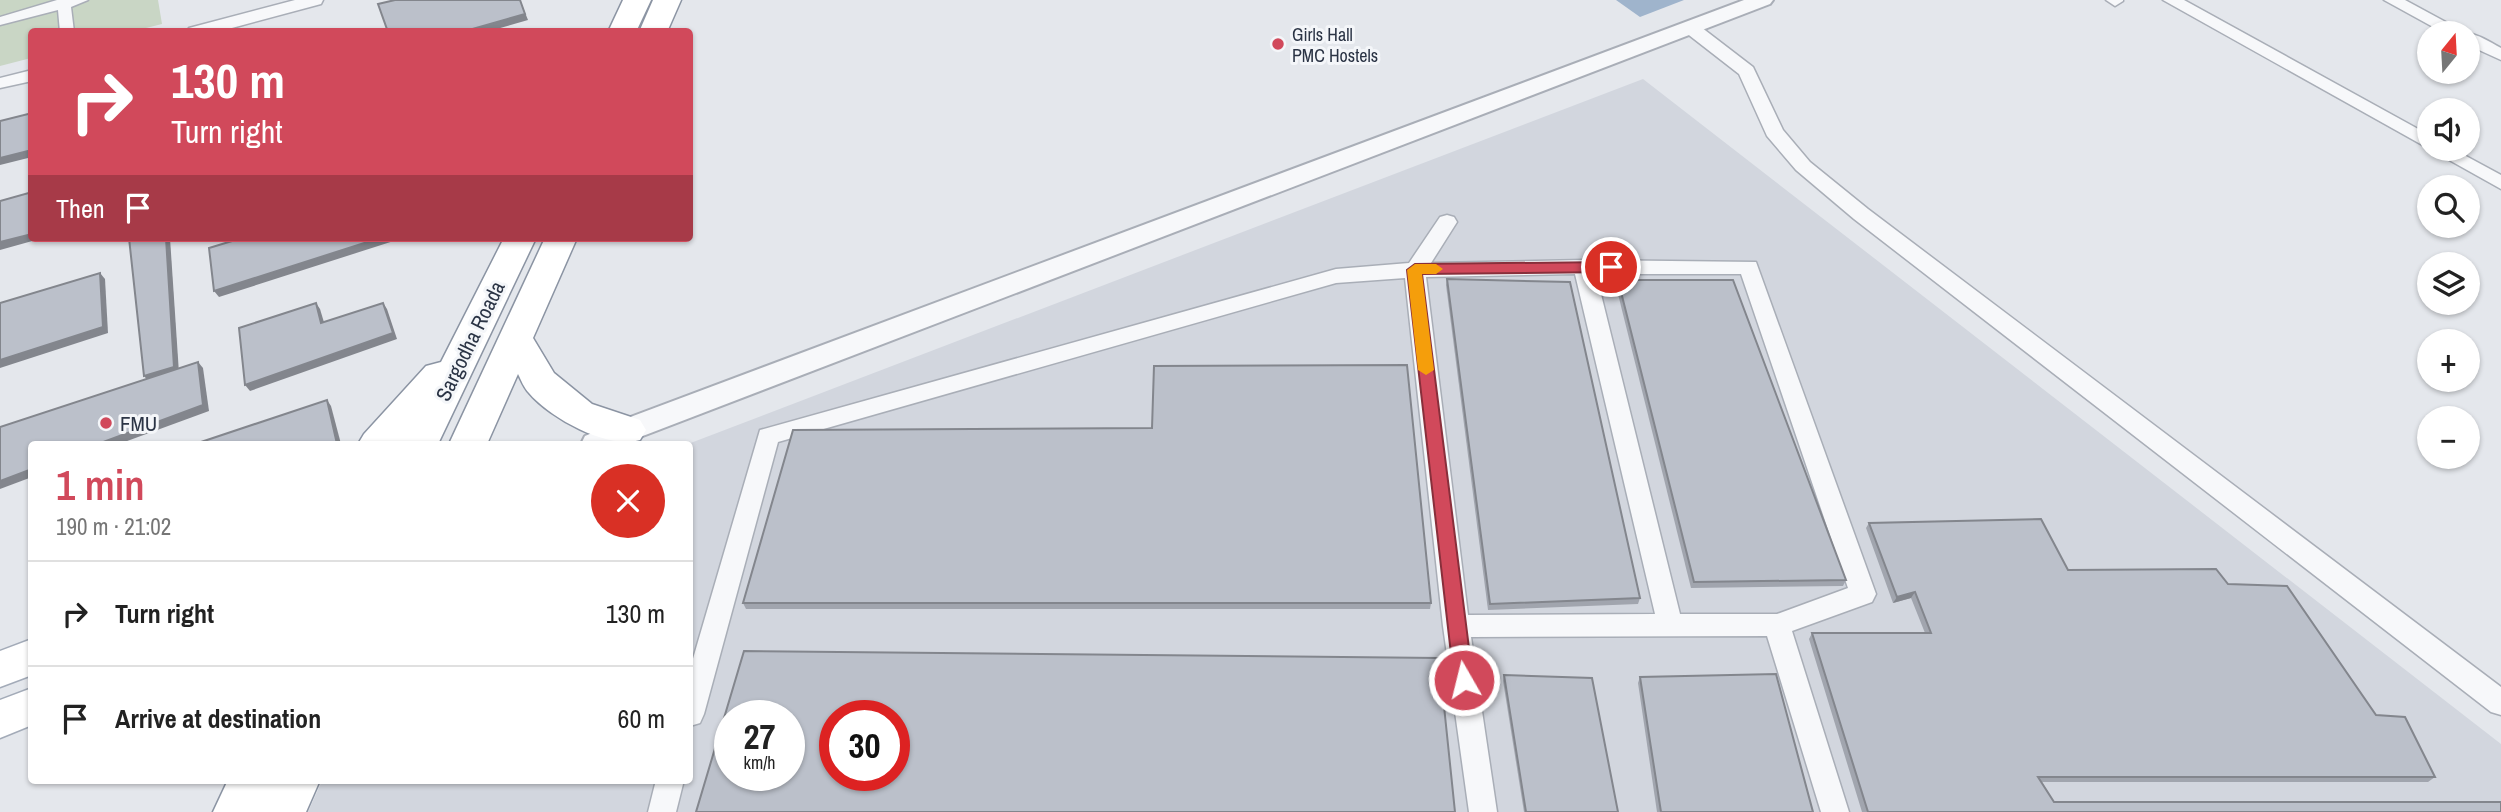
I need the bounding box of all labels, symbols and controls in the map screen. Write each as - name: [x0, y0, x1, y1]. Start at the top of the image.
- north arrow: [2417, 21, 2480, 84]
- map controls: [2417, 21, 2480, 469]
- place label: Girls Hall PMC Hostels: [1292, 22, 1378, 68]
- marker: Girls Hall PMC Hostels: [1270, 36, 1286, 52]
- text: 130 m: [171, 47, 285, 113]
- icon: right: [56, 56, 147, 147]
- button: sound: [2417, 98, 2480, 161]
- text: Turn right: [171, 110, 283, 153]
- button: search: [2417, 175, 2480, 238]
- icon: arrive: [119, 189, 157, 227]
- text: Then: [56, 191, 105, 226]
- pin: [1581, 237, 1641, 297]
- icon: arrive: [1592, 248, 1630, 286]
- button: layers: [2417, 252, 2480, 315]
- street label: Sargodha Roada: [428, 276, 512, 406]
- button: +: [2417, 329, 2480, 392]
- button: −: [2417, 406, 2480, 469]
- place label: FMU: [120, 409, 157, 438]
- marker: FMU: [98, 415, 114, 431]
- text: 1 min: [56, 457, 145, 513]
- button: close: [591, 464, 665, 538]
- text: 190 m · 21:02: [56, 511, 171, 542]
- icon: right: [56, 595, 94, 633]
- text: Turn right: [115, 596, 214, 631]
- text: 130 m: [606, 596, 665, 631]
- position arrow: [1427, 643, 1501, 717]
- icon: arrive: [56, 700, 94, 738]
- speed limit sign: 30: [819, 700, 910, 791]
- text: Arrive at destination: [115, 701, 321, 736]
- text: 60 m: [618, 701, 665, 736]
- text: 27: [744, 713, 775, 760]
- text: km/h: [744, 750, 776, 775]

